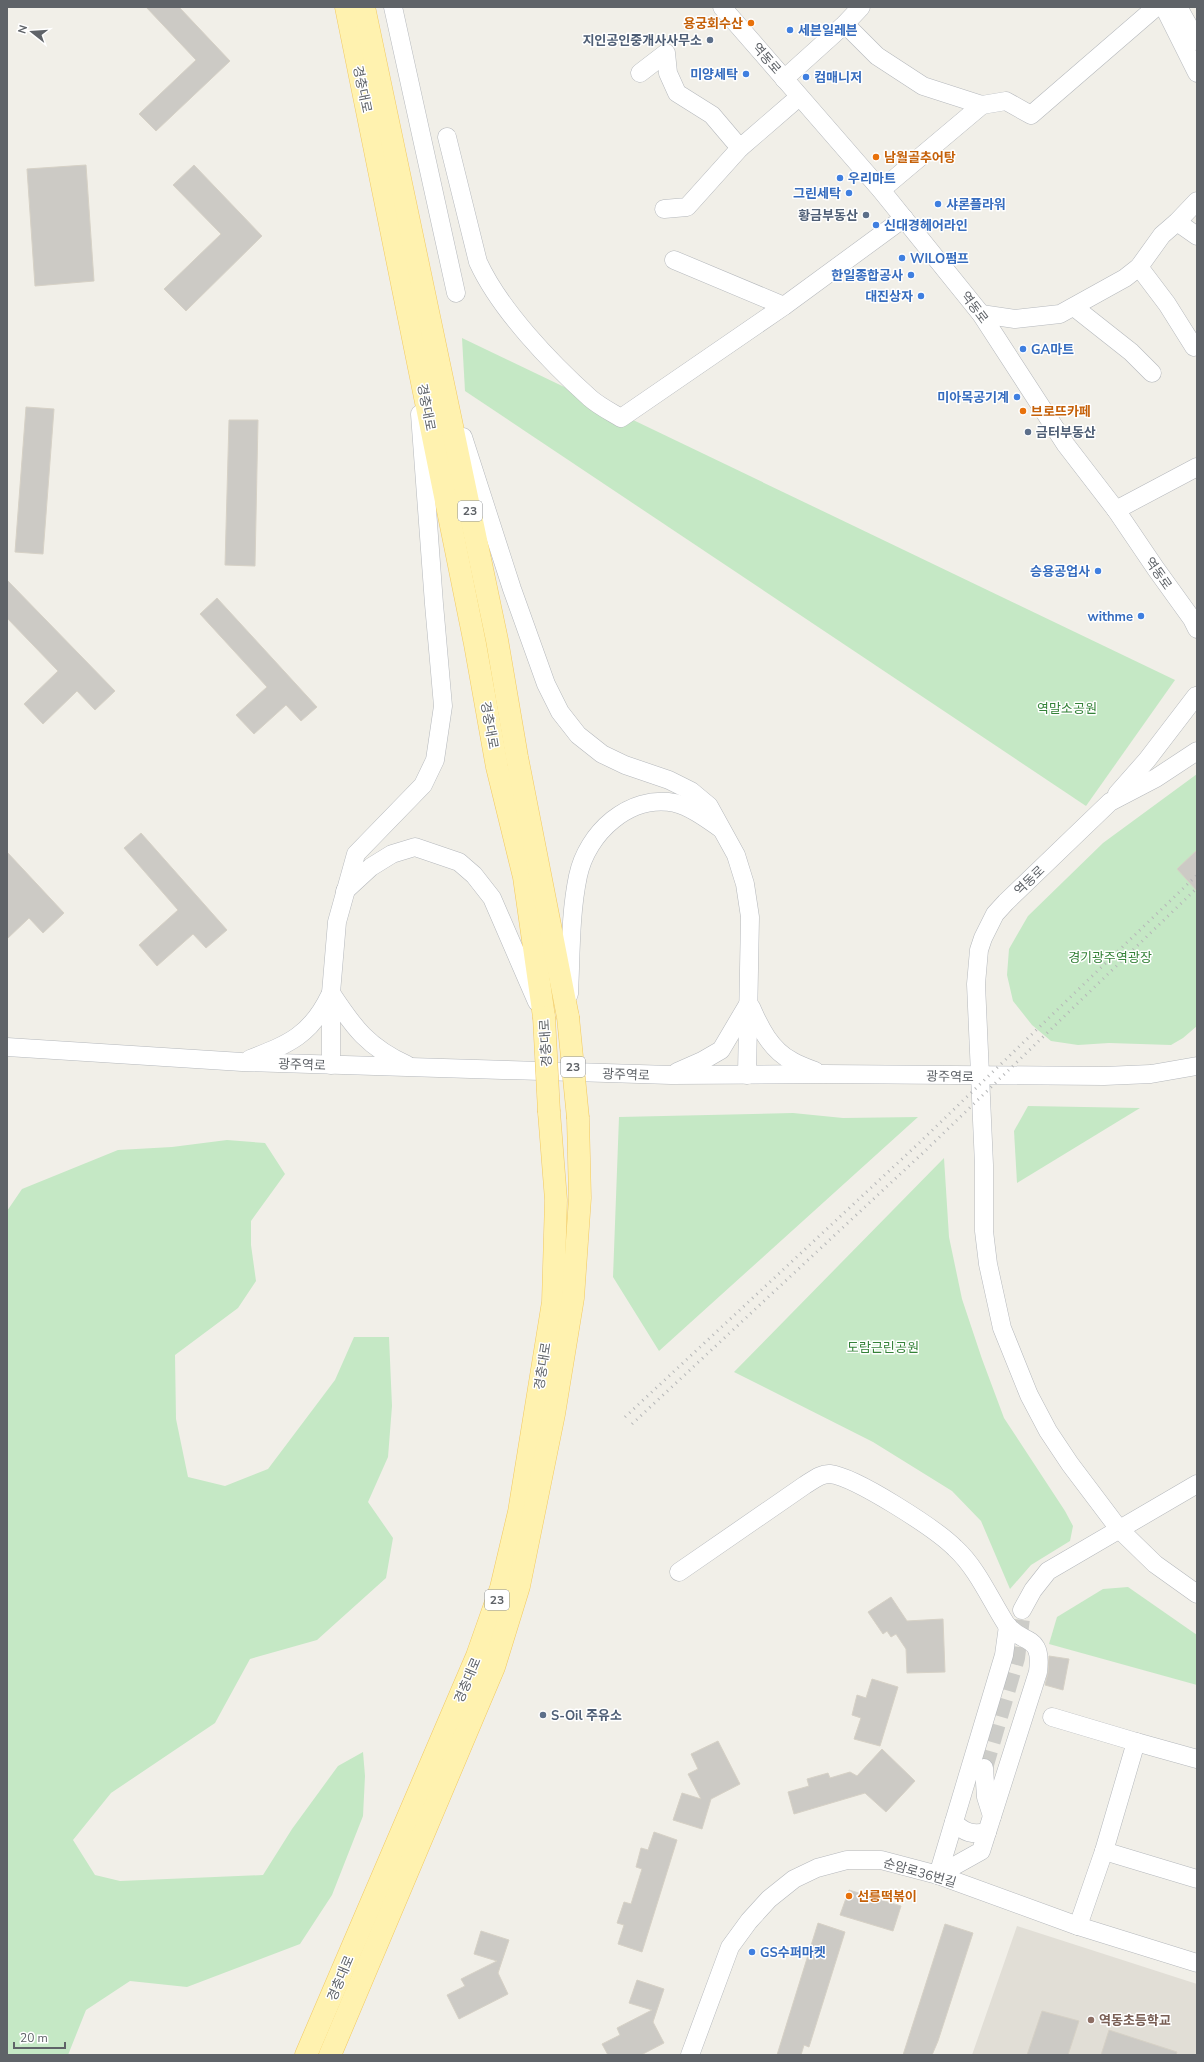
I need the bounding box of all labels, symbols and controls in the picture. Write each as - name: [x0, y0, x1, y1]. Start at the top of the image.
- north arrow: [12, 12, 52, 52]
- place label: 용궁회수산: [683, 15, 743, 33]
- marker: 용궁회수산: [746, 18, 756, 28]
- place label: 세븐일레븐: [798, 22, 858, 40]
- text: N: [15, 23, 31, 35]
- marker: 세븐일레븐: [785, 25, 795, 35]
- place label: 지인공인중개사사무소: [582, 32, 702, 50]
- marker: 지인공인중개사사무소: [705, 35, 715, 45]
- street label: 역동로: [748, 39, 785, 78]
- street label: 경충대로: [348, 64, 376, 115]
- place label: 미양세탁: [690, 66, 738, 84]
- marker: 미양세탁: [741, 69, 751, 79]
- place label: 컴매니저: [814, 69, 862, 87]
- marker: 컴매니저: [801, 72, 811, 82]
- place label: 남월골추어탕: [884, 149, 956, 167]
- marker: 남월골추어탕: [871, 152, 881, 162]
- place label: 우리마트: [848, 170, 896, 188]
- marker: 우리마트: [835, 173, 845, 183]
- place label: 그린세탁: [793, 185, 841, 203]
- marker: 그린세탁: [844, 188, 854, 198]
- place label: 샤론플라워: [946, 196, 1006, 214]
- marker: 샤론플라워: [933, 199, 943, 209]
- place label: 황금부동산: [798, 207, 858, 225]
- marker: 황금부동산: [861, 210, 871, 220]
- place label: 신대경헤어라인: [884, 217, 968, 235]
- marker: 신대경헤어라인: [871, 220, 881, 230]
- place label: WILO펌프: [910, 250, 969, 268]
- marker: WILO펌프: [897, 253, 907, 263]
- place label: 한일종합공사: [831, 267, 903, 285]
- marker: 한일종합공사: [906, 270, 916, 280]
- place label: 대진상자: [865, 288, 913, 306]
- street label: 역동로: [956, 288, 992, 327]
- marker: 대진상자: [916, 291, 926, 301]
- place label: GA마트: [1031, 341, 1074, 359]
- marker: GA마트: [1018, 344, 1028, 354]
- street label: 경충대로: [413, 382, 439, 432]
- place label: 미아목공기계: [937, 389, 1009, 407]
- marker: 미아목공기계: [1012, 392, 1022, 402]
- place label: 브로뜨카페: [1031, 403, 1091, 421]
- marker: 브로뜨카페: [1018, 406, 1028, 416]
- place label: 금터부동산: [1036, 424, 1096, 442]
- marker: 금터부동산: [1023, 427, 1033, 437]
- road number: 23: [458, 501, 482, 521]
- street label: 역동로: [1141, 554, 1176, 593]
- place label: 승용공업사: [1030, 563, 1090, 581]
- marker: 승용공업사: [1093, 566, 1103, 576]
- place label: withme: [1088, 608, 1133, 626]
- marker: withme: [1136, 611, 1146, 621]
- street label: 경충대로: [476, 700, 502, 750]
- park label: 역말소공원: [1037, 700, 1097, 718]
- street label: 역동로: [1011, 862, 1049, 900]
- park label: 경기광주역광장: [1068, 949, 1152, 967]
- street label: 경충대로: [536, 1019, 556, 1067]
- street label: 광주역로: [278, 1055, 326, 1075]
- road number: 23: [561, 1057, 585, 1077]
- street label: 광주역로: [602, 1065, 650, 1085]
- street label: 광주역로: [926, 1068, 974, 1086]
- park label: 도람근린공원: [847, 1339, 919, 1357]
- street label: 경충대로: [530, 1341, 556, 1391]
- road number: 23: [485, 1590, 509, 1610]
- street label: 경충대로: [450, 1655, 486, 1706]
- place label: S-Oil 주유소: [551, 1707, 622, 1725]
- marker: S-Oil 주유소: [538, 1710, 548, 1720]
- street label: 순암로36번길: [881, 1854, 958, 1892]
- place label: 선릉떡볶이: [857, 1888, 917, 1906]
- marker: 선릉떡볶이: [844, 1891, 854, 1901]
- place label: GS수퍼마켓: [760, 1944, 826, 1962]
- marker: GS수퍼마켓: [747, 1947, 757, 1957]
- street label: 경충대로: [323, 1953, 359, 2004]
- place label: 역동초등학교: [1099, 2012, 1171, 2030]
- marker: 역동초등학교: [1086, 2015, 1096, 2025]
- scale bar: [14, 2024, 65, 2050]
- text: 20 m: [20, 2030, 48, 2046]

